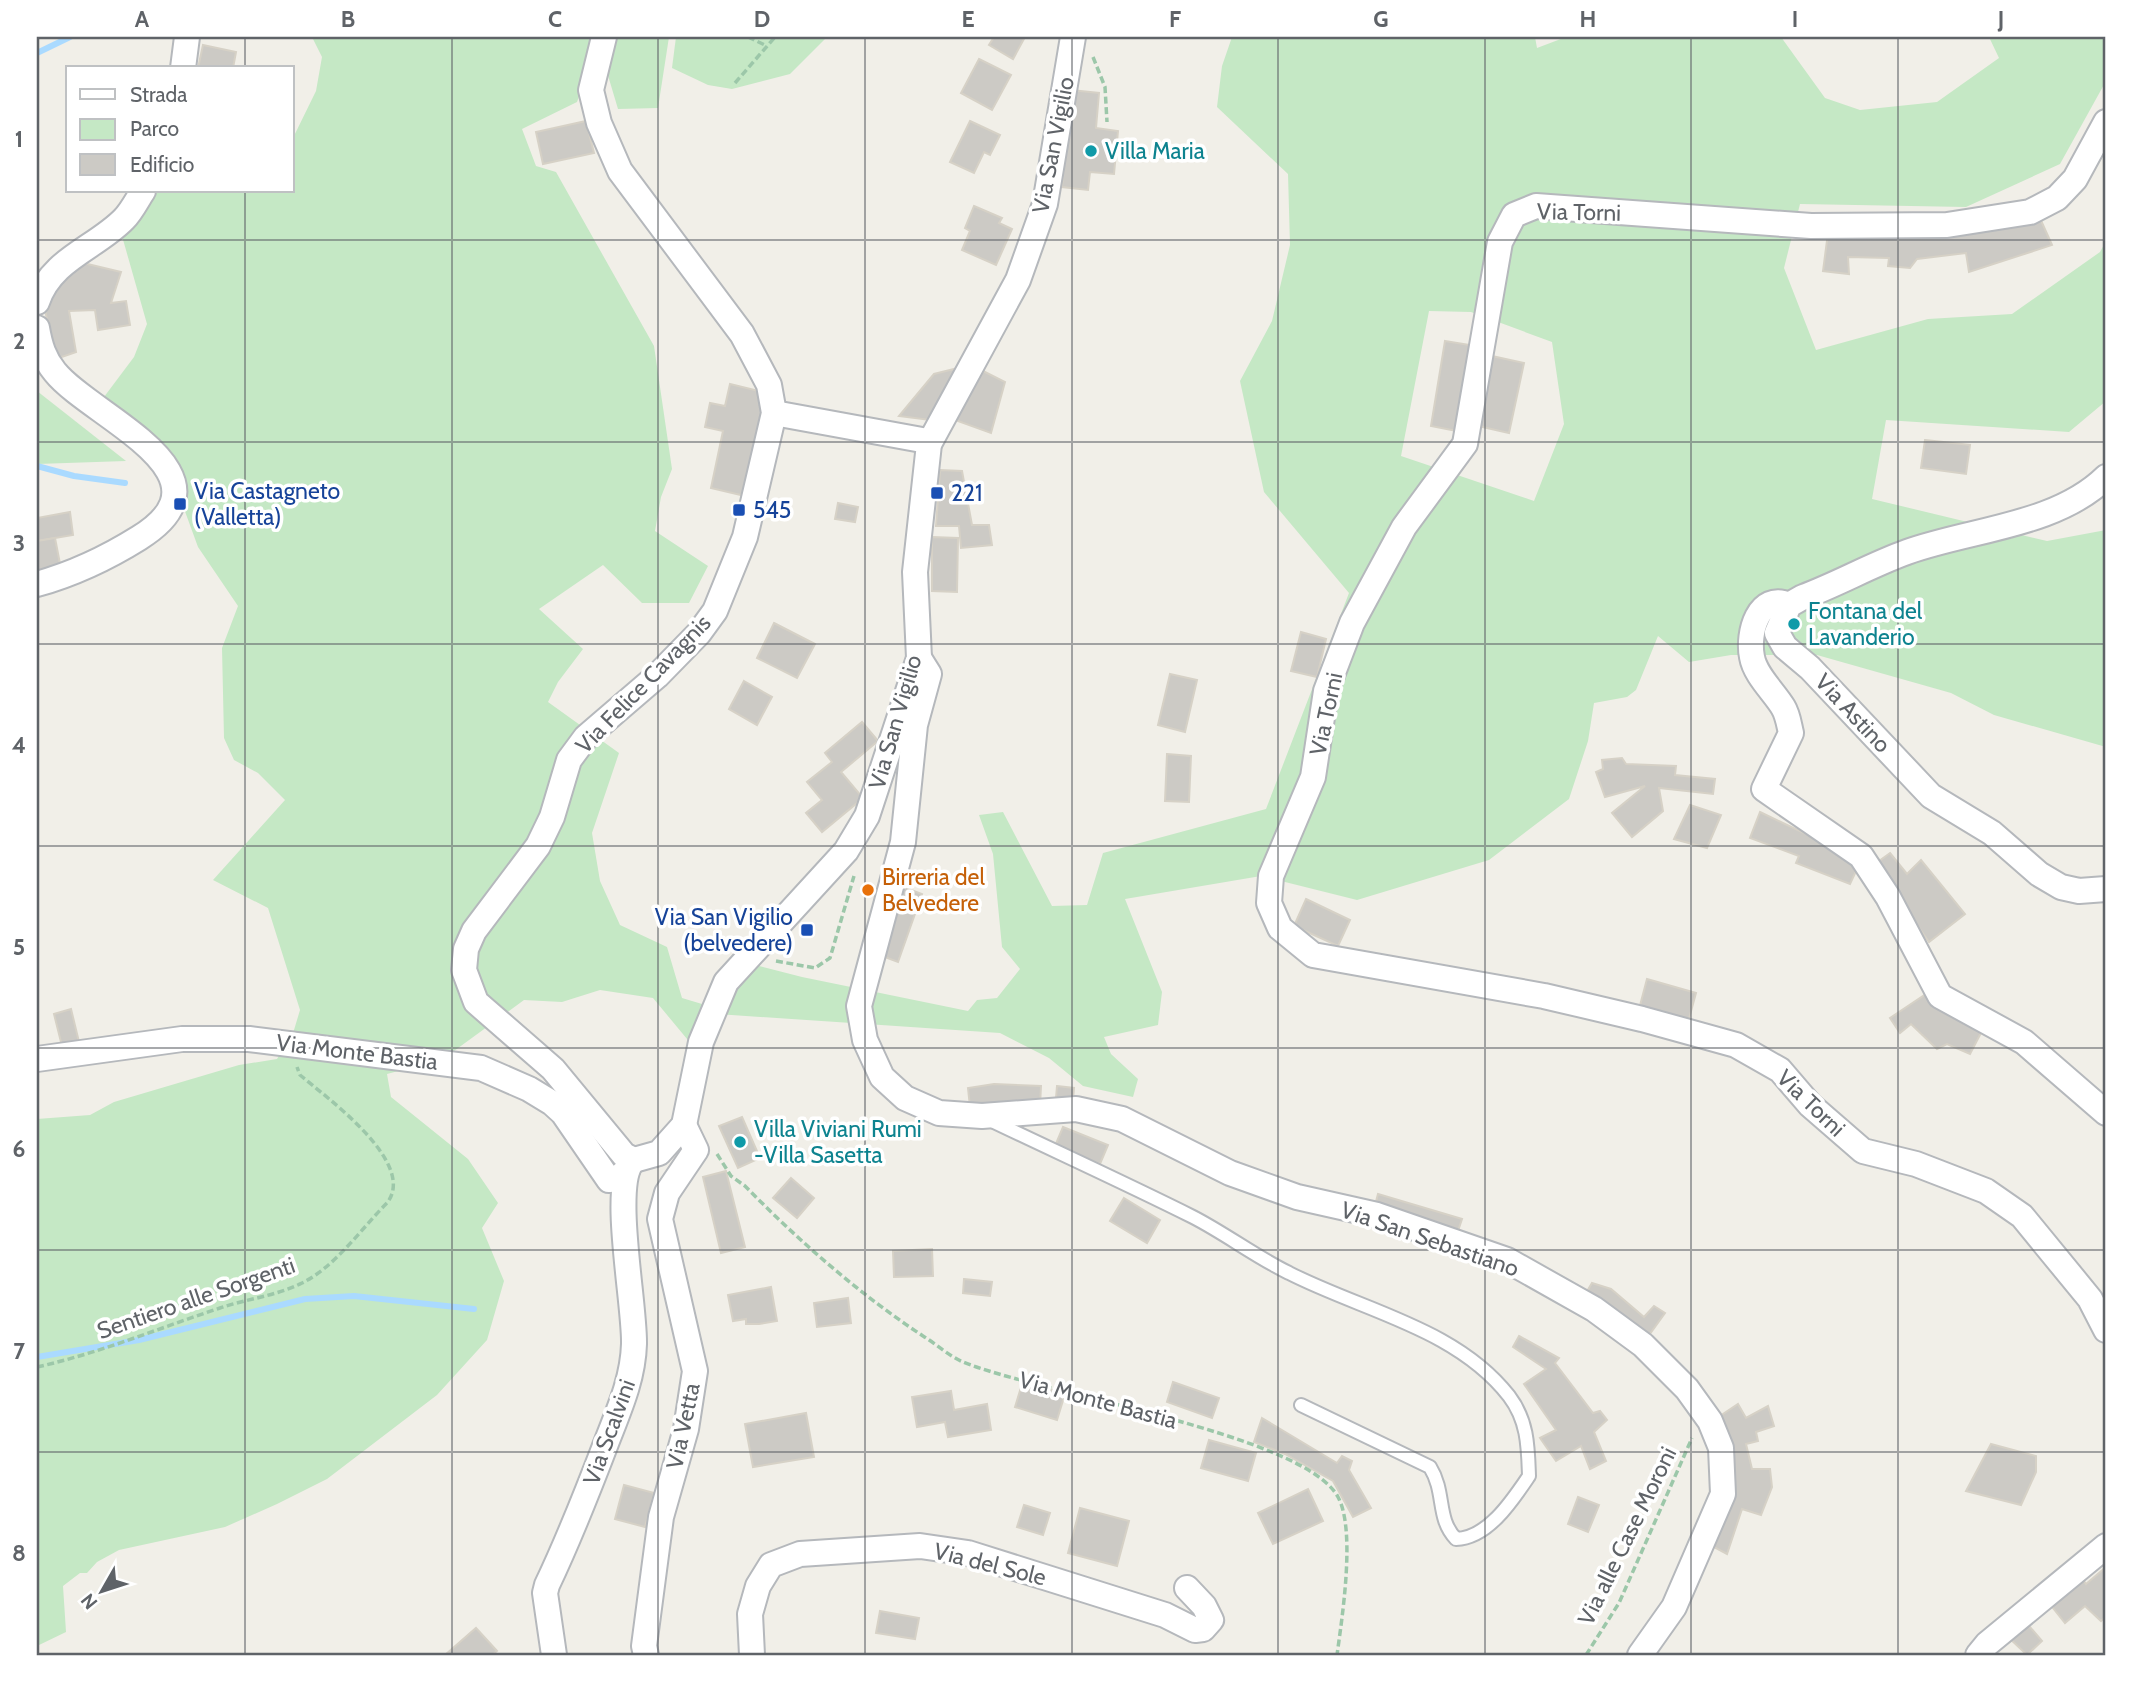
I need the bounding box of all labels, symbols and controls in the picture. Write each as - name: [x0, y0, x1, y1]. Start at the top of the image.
- text: A: [135, 5, 150, 33]
- text: B: [341, 5, 355, 33]
- text: C: [548, 5, 562, 33]
- text: D: [754, 5, 770, 33]
- text: E: [961, 5, 975, 33]
- text: F: [1169, 5, 1181, 33]
- text: G: [1373, 5, 1389, 33]
- text: H: [1580, 5, 1596, 33]
- text: I: [1792, 5, 1798, 33]
- text: J: [1997, 5, 2004, 33]
- legend: [66, 66, 294, 192]
- street label: Via San Vigilio: [1026, 74, 1080, 216]
- text: Strada: [130, 82, 187, 107]
- text: Parco: [130, 116, 179, 141]
- text: 1: [15, 125, 23, 153]
- place label: Villa Maria: [1105, 137, 1205, 165]
- marker: Villa Maria: [1083, 143, 1099, 159]
- text: Edificio: [130, 152, 194, 177]
- street label: Via Torni: [1537, 197, 1621, 227]
- text: 2: [13, 327, 25, 355]
- place label: Via Castagneto (Valletta): [194, 477, 340, 531]
- place label: 221: [951, 479, 983, 507]
- marker: 221: [929, 485, 945, 501]
- marker: Via Castagneto (Valletta): [172, 496, 188, 512]
- place label: 545: [753, 496, 791, 524]
- marker: 545: [731, 502, 747, 518]
- text: 3: [13, 529, 25, 557]
- place label: Fontana del Lavanderio: [1808, 597, 1923, 651]
- street label: Via Felice Cavagnis: [570, 609, 716, 759]
- marker: Fontana del Lavanderio: [1786, 616, 1802, 632]
- street label: Via San Vigilio: [862, 652, 928, 792]
- street label: Via Astino: [1809, 668, 1897, 758]
- street label: Via Torni: [1304, 670, 1348, 758]
- text: 4: [12, 731, 26, 759]
- place label: Birreria del Belvedere: [882, 863, 985, 917]
- marker: Birreria del Belvedere: [860, 882, 876, 898]
- place label: Via San Vigilio (belvedere): [655, 903, 793, 957]
- marker: Via San Vigilio (belvedere): [799, 922, 815, 938]
- text: 5: [13, 933, 25, 961]
- street label: Via Monte Bastia: [275, 1028, 439, 1076]
- street label: Via Torni: [1771, 1064, 1851, 1142]
- place label: Villa Viviani Rumi -Villa Sasetta: [754, 1115, 922, 1169]
- marker: Villa Viviani Rumi -Villa Sasetta: [732, 1134, 748, 1150]
- text: 6: [13, 1135, 25, 1163]
- street label: Via San Sebastiano: [1337, 1195, 1523, 1283]
- street label: Sentiero alle Sorgenti: [93, 1251, 299, 1345]
- text: 7: [13, 1337, 25, 1365]
- street label: Via Monte Bastia: [1016, 1365, 1180, 1435]
- street label: Via Scalvini: [577, 1375, 641, 1489]
- street label: Via Vetta: [660, 1380, 706, 1472]
- street label: Via alle Case Moroni: [1572, 1442, 1682, 1630]
- street label: Via del Sole: [931, 1537, 1049, 1591]
- text: 8: [12, 1539, 26, 1567]
- north arrow: [66, 1556, 136, 1626]
- text: N: [76, 1589, 102, 1614]

